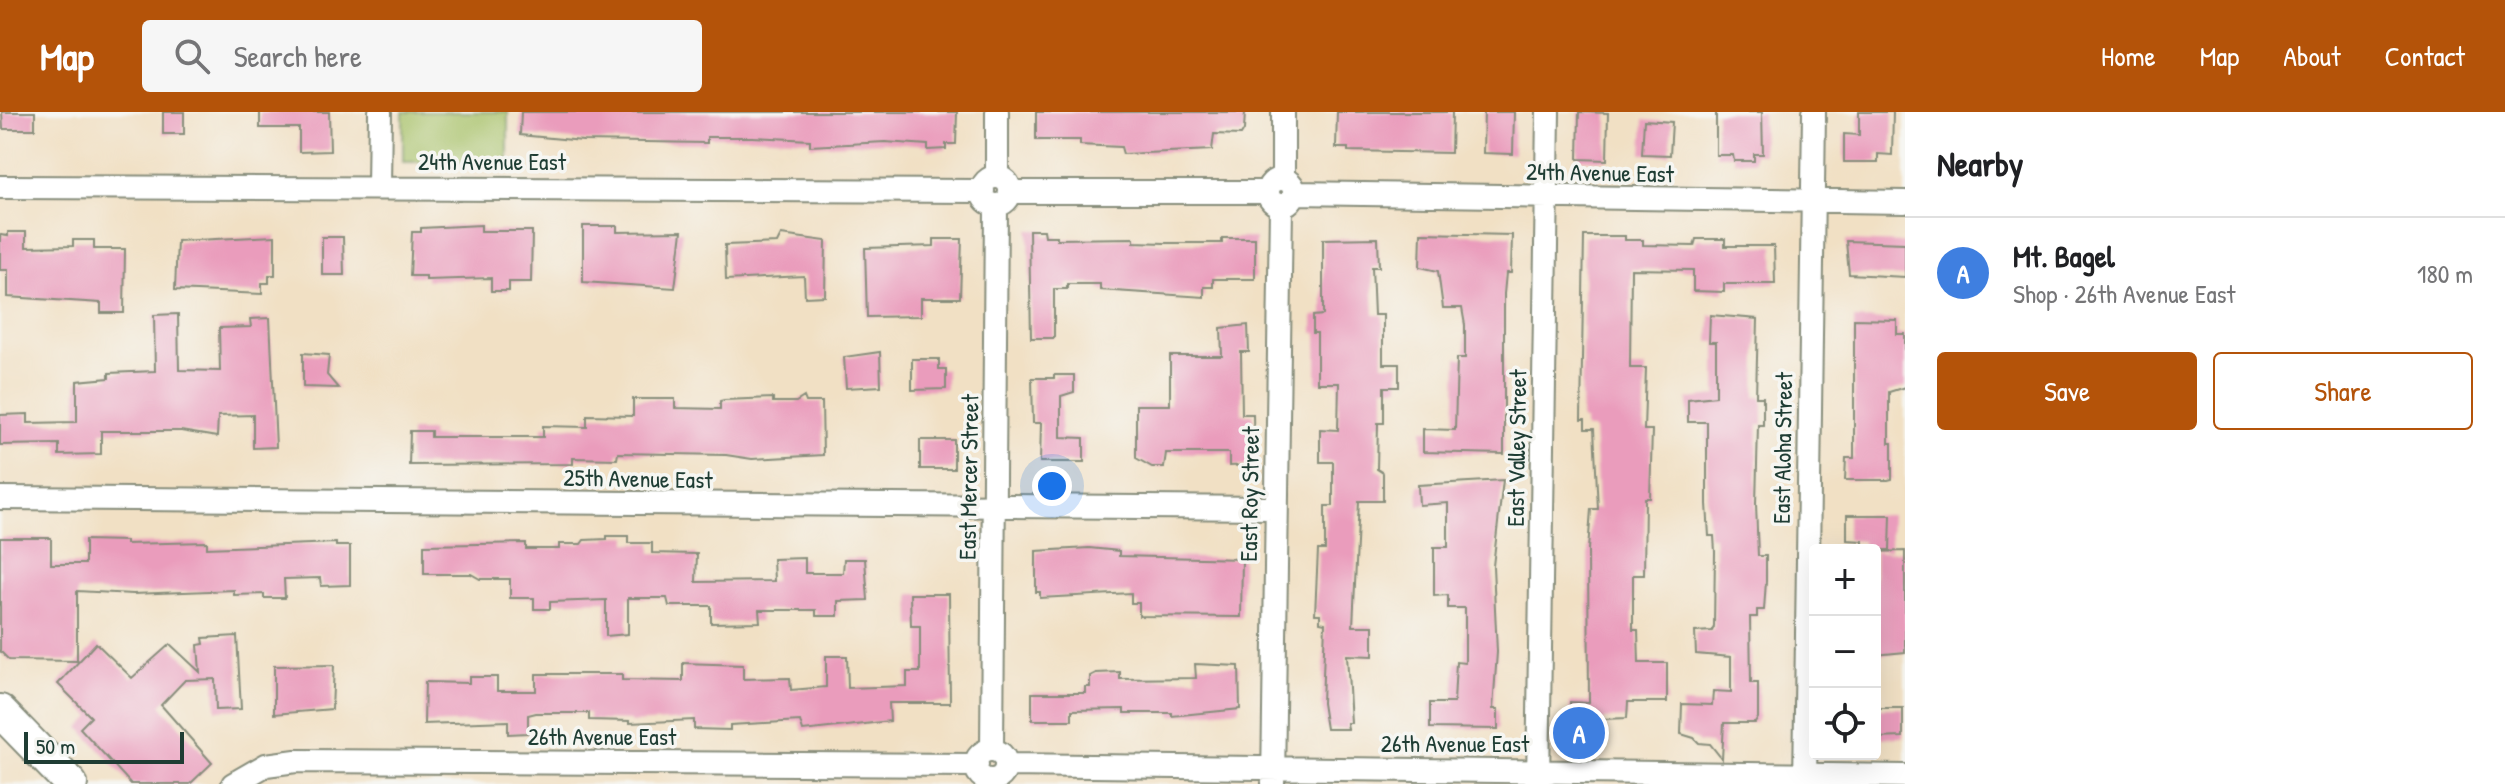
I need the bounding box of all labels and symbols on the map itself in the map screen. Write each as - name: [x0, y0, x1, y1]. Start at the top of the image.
- street label: 24th Avenue East: [418, 145, 567, 177]
- street label: 24th Avenue East: [1526, 155, 1675, 189]
- street label: East Valley Street: [1499, 368, 1533, 527]
- street label: East Aloha Street: [1765, 371, 1799, 524]
- street label: East Mercer Street: [951, 393, 985, 560]
- street label: East Roy Street: [1232, 425, 1266, 562]
- street label: 25th Avenue East: [563, 461, 714, 495]
- your location: [1032, 466, 1072, 506]
- pin: A: [1553, 703, 1605, 763]
- street label: 26th Avenue East: [528, 720, 677, 752]
- street label: 26th Avenue East: [1381, 727, 1530, 759]
- scale bar: [24, 728, 184, 764]

